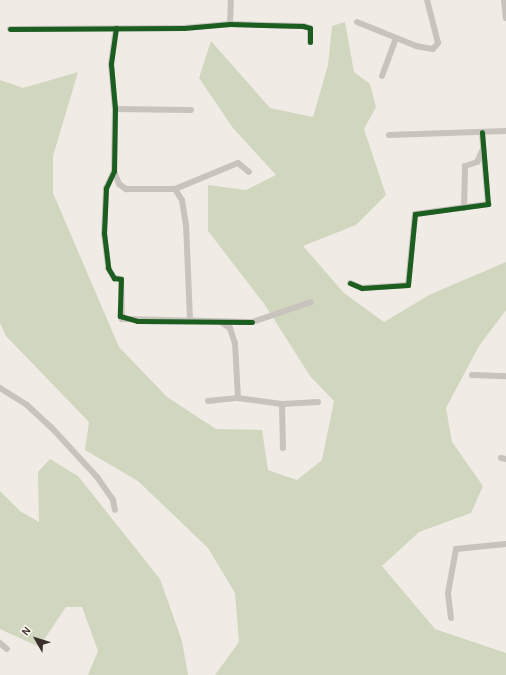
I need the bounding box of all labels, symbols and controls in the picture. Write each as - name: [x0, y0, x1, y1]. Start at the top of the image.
- north arrow: [16, 619, 56, 659]
- text: N: [20, 625, 33, 638]

